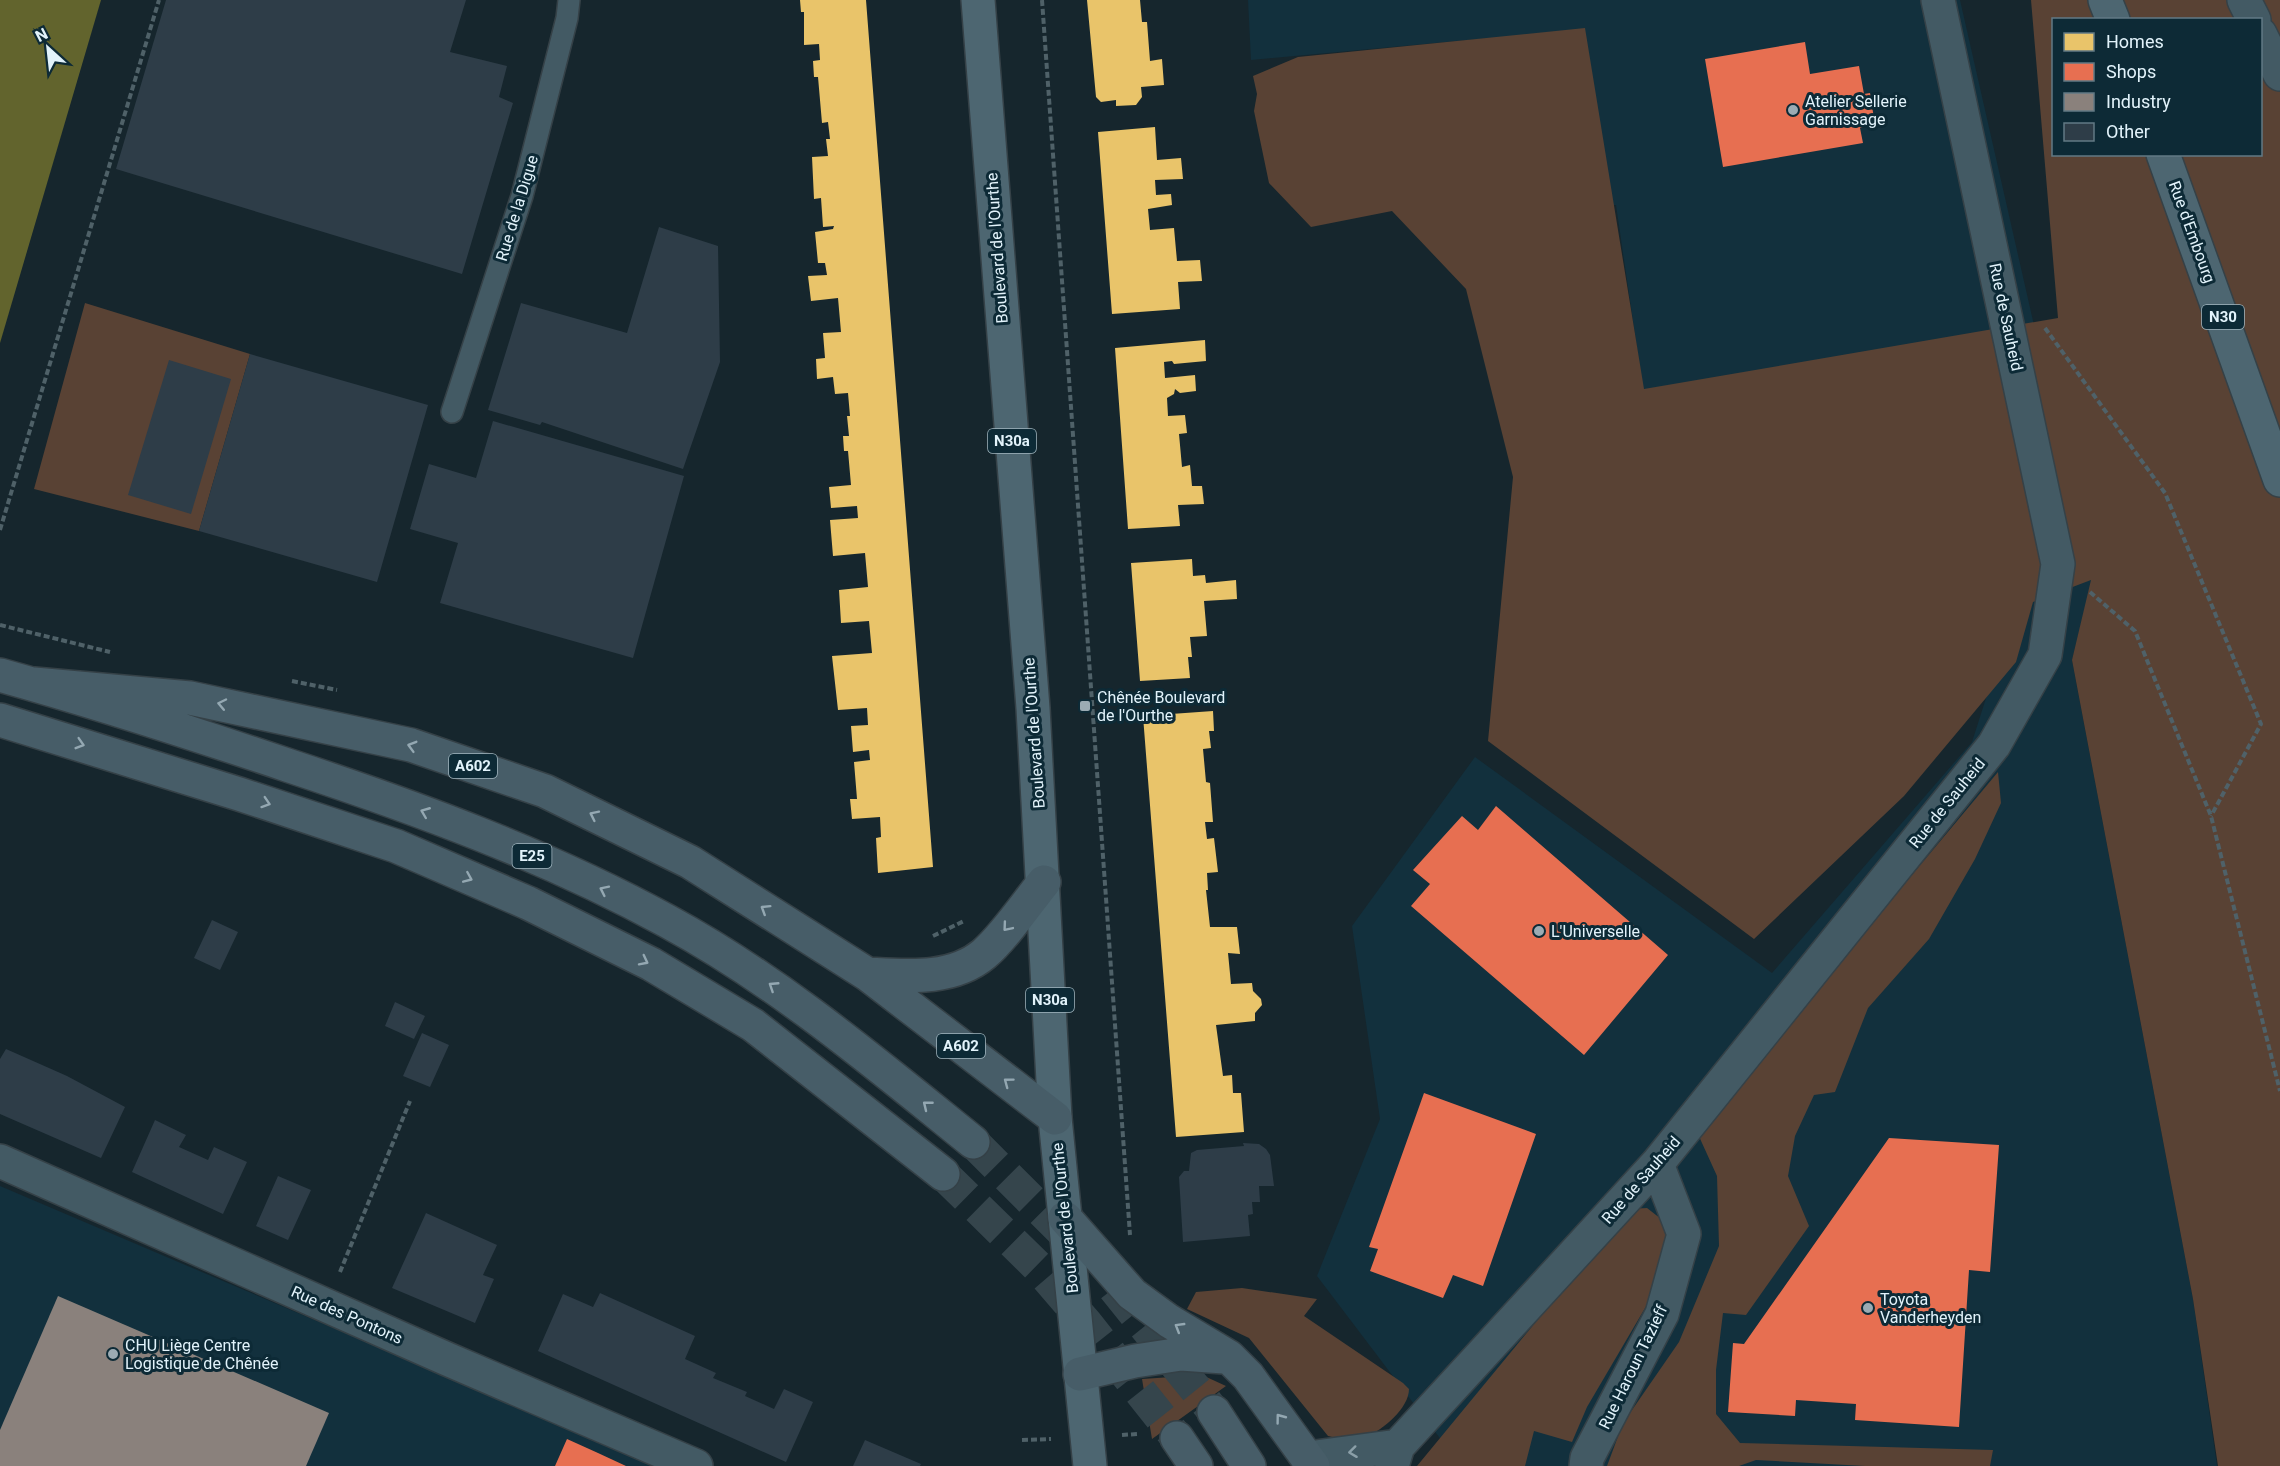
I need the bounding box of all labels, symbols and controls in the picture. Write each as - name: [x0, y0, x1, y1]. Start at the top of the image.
- north arrow: [18, 18, 78, 78]
- legend: [2052, 18, 2262, 156]
- text: N: [32, 24, 51, 46]
- text: Homes: [2106, 31, 2164, 52]
- text: Shops: [2106, 61, 2156, 82]
- text: Industry: [2106, 91, 2171, 112]
- place label: Atelier Sellerie Garnissage: [1805, 92, 1907, 129]
- marker: Atelier Sellerie Garnissage: [1786, 103, 1800, 117]
- text: Other: [2106, 121, 2150, 142]
- street label: Rue de la Digue: [492, 153, 542, 263]
- street label: Boulevard de l'Ourthe: [982, 172, 1012, 324]
- street label: Rue d'Embourg: [2165, 178, 2219, 286]
- street label: Rue de Sauheid: [1985, 261, 2027, 373]
- road number: N30: [2202, 305, 2244, 329]
- road number: N30a: [988, 429, 1036, 453]
- street label: Boulevard de l'Ourthe: [1019, 657, 1049, 809]
- place label: Chênée Boulevard de l'Ourthe: [1097, 688, 1225, 725]
- one-way arrow: [217, 699, 227, 712]
- marker: Chênée Boulevard de l'Ourthe: [1078, 699, 1092, 713]
- one-way arrow: [74, 737, 85, 749]
- one-way arrow: [408, 740, 418, 753]
- road number: A602: [449, 754, 497, 778]
- street label: Rue de Sauheid: [1905, 754, 1989, 852]
- one-way arrow: [260, 796, 271, 808]
- one-way arrow: [420, 807, 431, 819]
- one-way arrow: [590, 811, 601, 823]
- road number: E25: [512, 844, 552, 868]
- one-way arrow: [462, 870, 473, 882]
- one-way arrow: [599, 885, 610, 897]
- one-way arrow: [761, 905, 771, 917]
- one-way arrow: [1003, 920, 1014, 931]
- place label: L'Universelle: [1551, 922, 1640, 941]
- marker: L'Universelle: [1532, 924, 1546, 938]
- one-way arrow: [638, 954, 649, 965]
- one-way arrow: [769, 981, 779, 993]
- road number: N30a: [1026, 988, 1074, 1012]
- road number: A602: [937, 1034, 985, 1058]
- one-way arrow: [1004, 1079, 1015, 1090]
- one-way arrow: [923, 1101, 934, 1112]
- street label: Rue de Sauheid: [1598, 1132, 1684, 1228]
- street label: Boulevard de l'Ourthe: [1048, 1142, 1082, 1294]
- street label: Rue des Pontons: [288, 1282, 406, 1348]
- place label: Toyota Vanderheyden: [1880, 1290, 1981, 1327]
- street label: Rue Haroun Tazieff: [1595, 1301, 1671, 1432]
- marker: Toyota Vanderheyden: [1861, 1301, 1875, 1315]
- one-way arrow: [1175, 1322, 1185, 1334]
- place label: CHU Liège Centre Logistique de Chênée: [125, 1336, 278, 1373]
- marker: CHU Liège Centre Logistique de Chênée: [106, 1347, 120, 1361]
- one-way arrow: [1276, 1413, 1287, 1424]
- one-way arrow: [1349, 1445, 1358, 1458]

